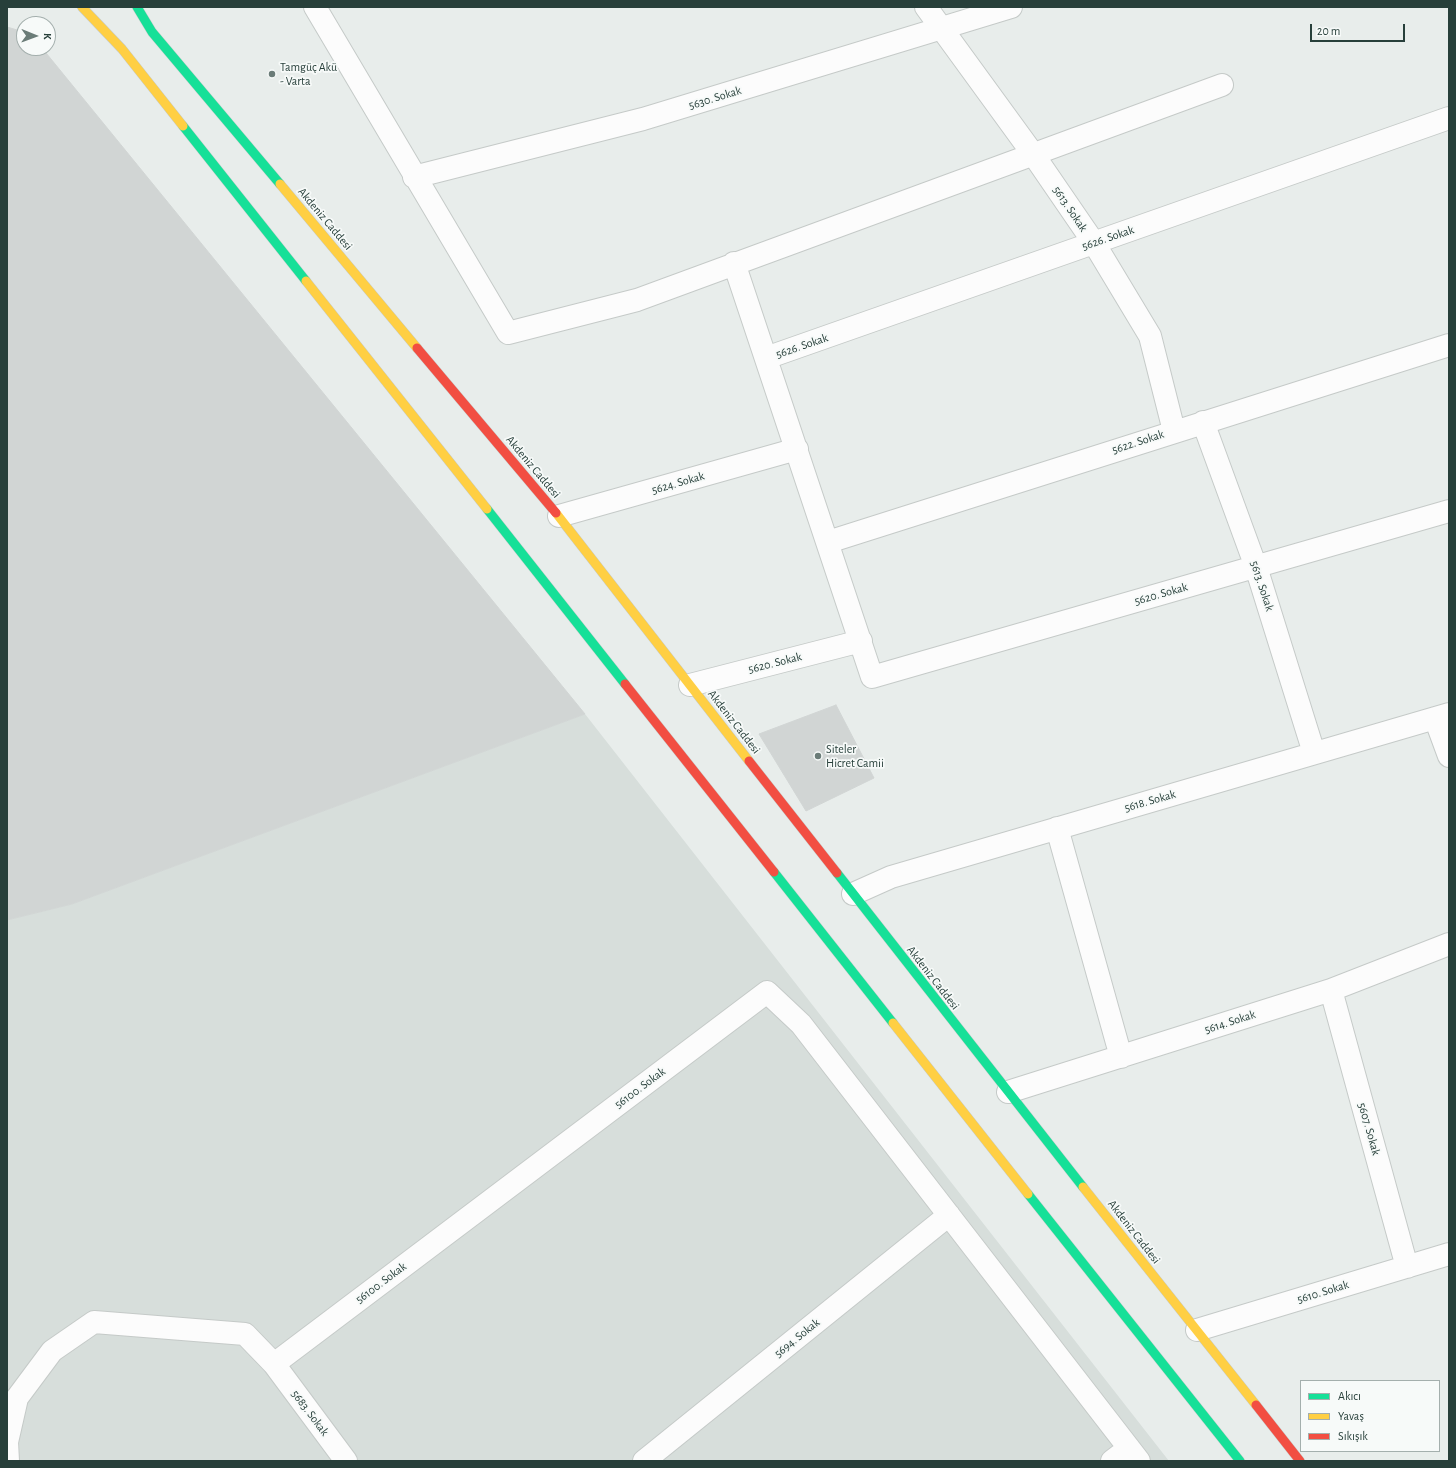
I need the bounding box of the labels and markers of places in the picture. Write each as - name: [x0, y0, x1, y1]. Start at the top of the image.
- place label: Tamgüç Akü - Varta: [280, 60, 337, 88]
- marker: Tamgüç Akü - Varta: [267, 69, 277, 79]
- place label: Siteler Hicret Camii: [826, 742, 884, 770]
- marker: Siteler Hicret Camii: [813, 751, 823, 761]

